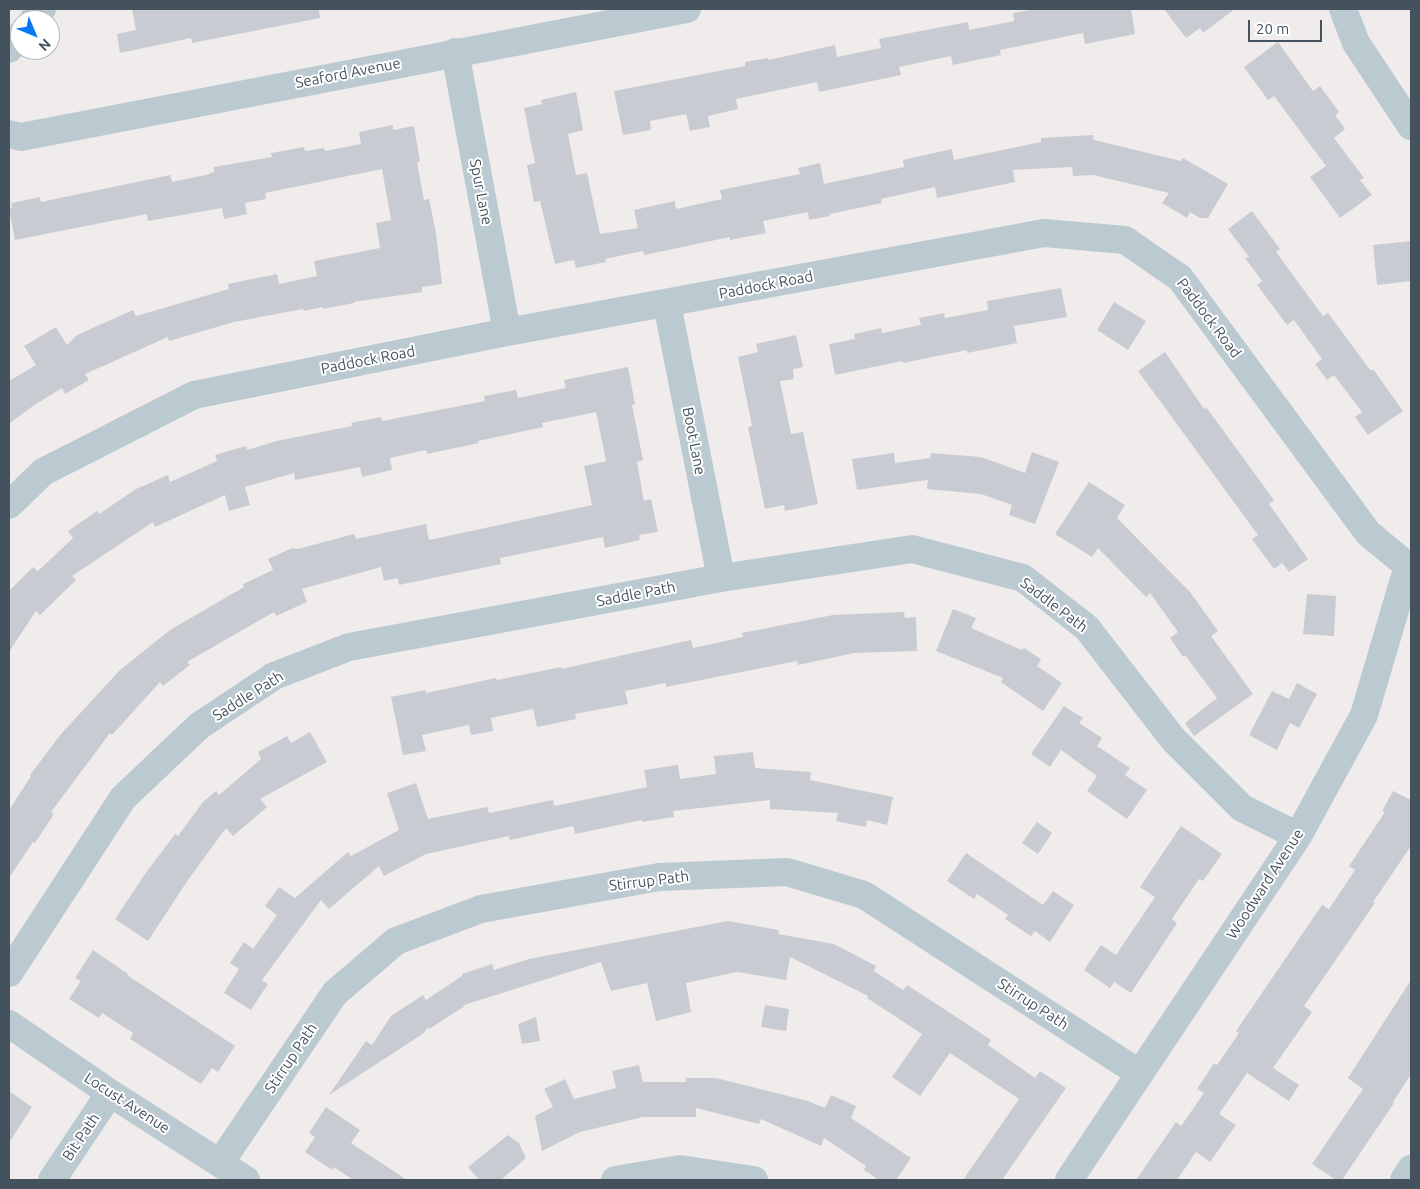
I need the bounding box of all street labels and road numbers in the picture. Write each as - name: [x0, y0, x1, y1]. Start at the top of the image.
- street label: Seaford Avenue: [294, 54, 402, 92]
- street label: Spur Lane: [466, 158, 496, 226]
- street label: Paddock Road: [717, 267, 815, 303]
- street label: Paddock Road: [1173, 274, 1245, 362]
- street label: Paddock Road: [319, 342, 417, 378]
- street label: Boot Lane: [679, 406, 709, 476]
- street label: Saddle Path: [1017, 574, 1091, 636]
- street label: Saddle Path: [595, 578, 677, 610]
- street label: Saddle Path: [209, 667, 287, 725]
- street label: Woodward Avenue: [1223, 826, 1307, 942]
- street label: Stirrup Path: [608, 867, 690, 895]
- street label: Stirrup Path: [994, 975, 1072, 1033]
- street label: Stirrup Path: [261, 1020, 321, 1096]
- street label: Locust Avenue: [81, 1069, 173, 1137]
- street label: Bit Path: [59, 1110, 103, 1164]

